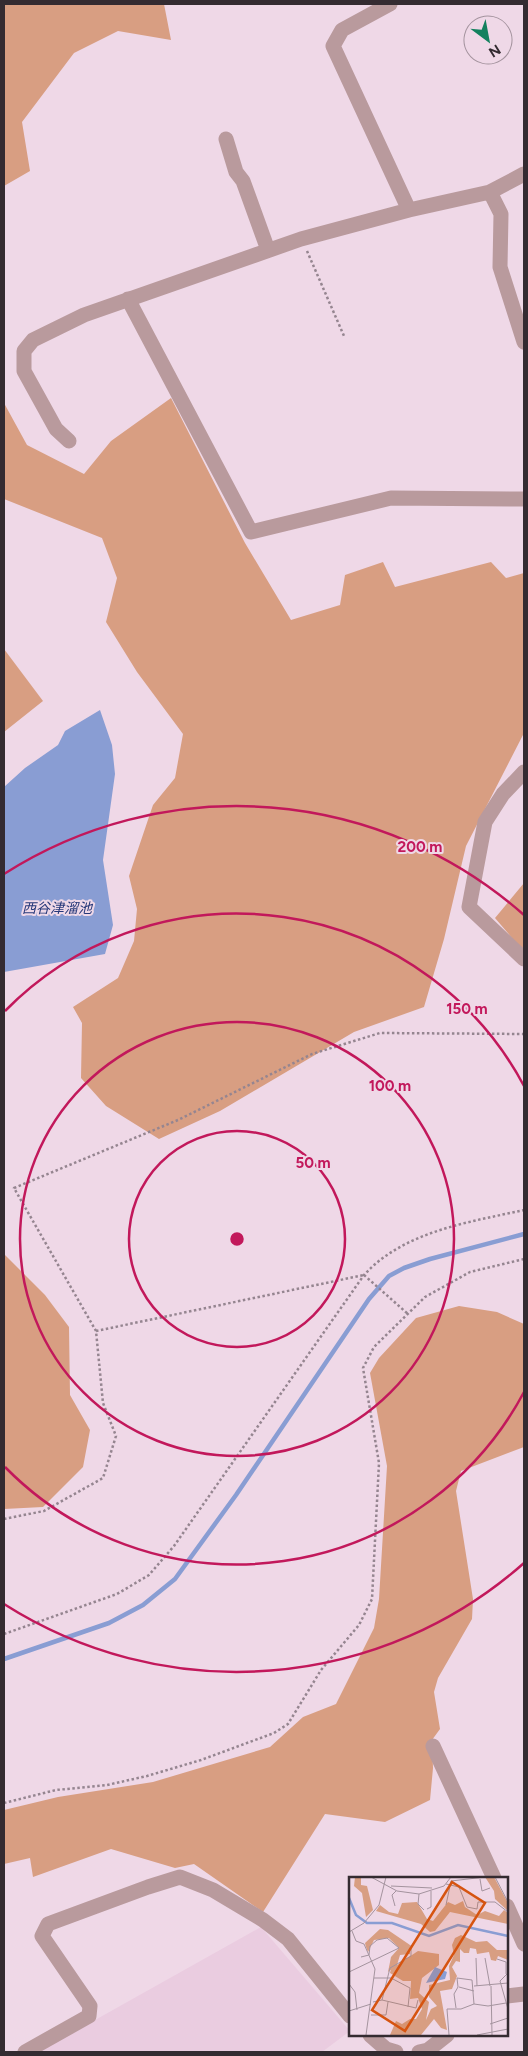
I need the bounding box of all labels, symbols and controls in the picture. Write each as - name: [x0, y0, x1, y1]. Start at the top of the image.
- north arrow: [463, 15, 513, 65]
- text: N: [486, 41, 504, 61]
- text: 200 m: [398, 838, 442, 856]
- water label: 西谷津溜池: [22, 900, 94, 917]
- text: 150 m: [446, 1000, 488, 1018]
- text: 100 m: [369, 1077, 411, 1095]
- text: 50 m: [295, 1154, 331, 1172]
- centre of rings: [228, 1230, 246, 1248]
- inset map: [349, 1877, 508, 2036]

